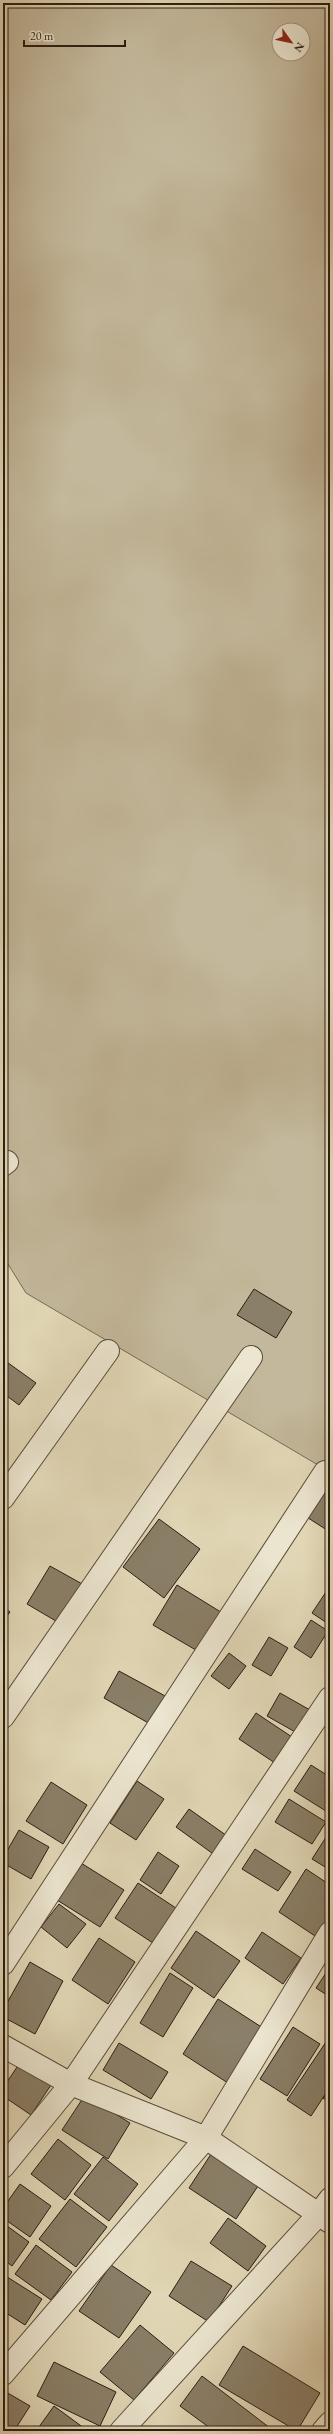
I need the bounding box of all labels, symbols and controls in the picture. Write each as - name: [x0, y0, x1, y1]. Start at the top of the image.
- scale bar: [24, 22, 125, 48]
- north arrow: [271, 22, 311, 62]
- text: 20 m: [30, 28, 54, 44]
- text: N: [291, 40, 308, 55]

